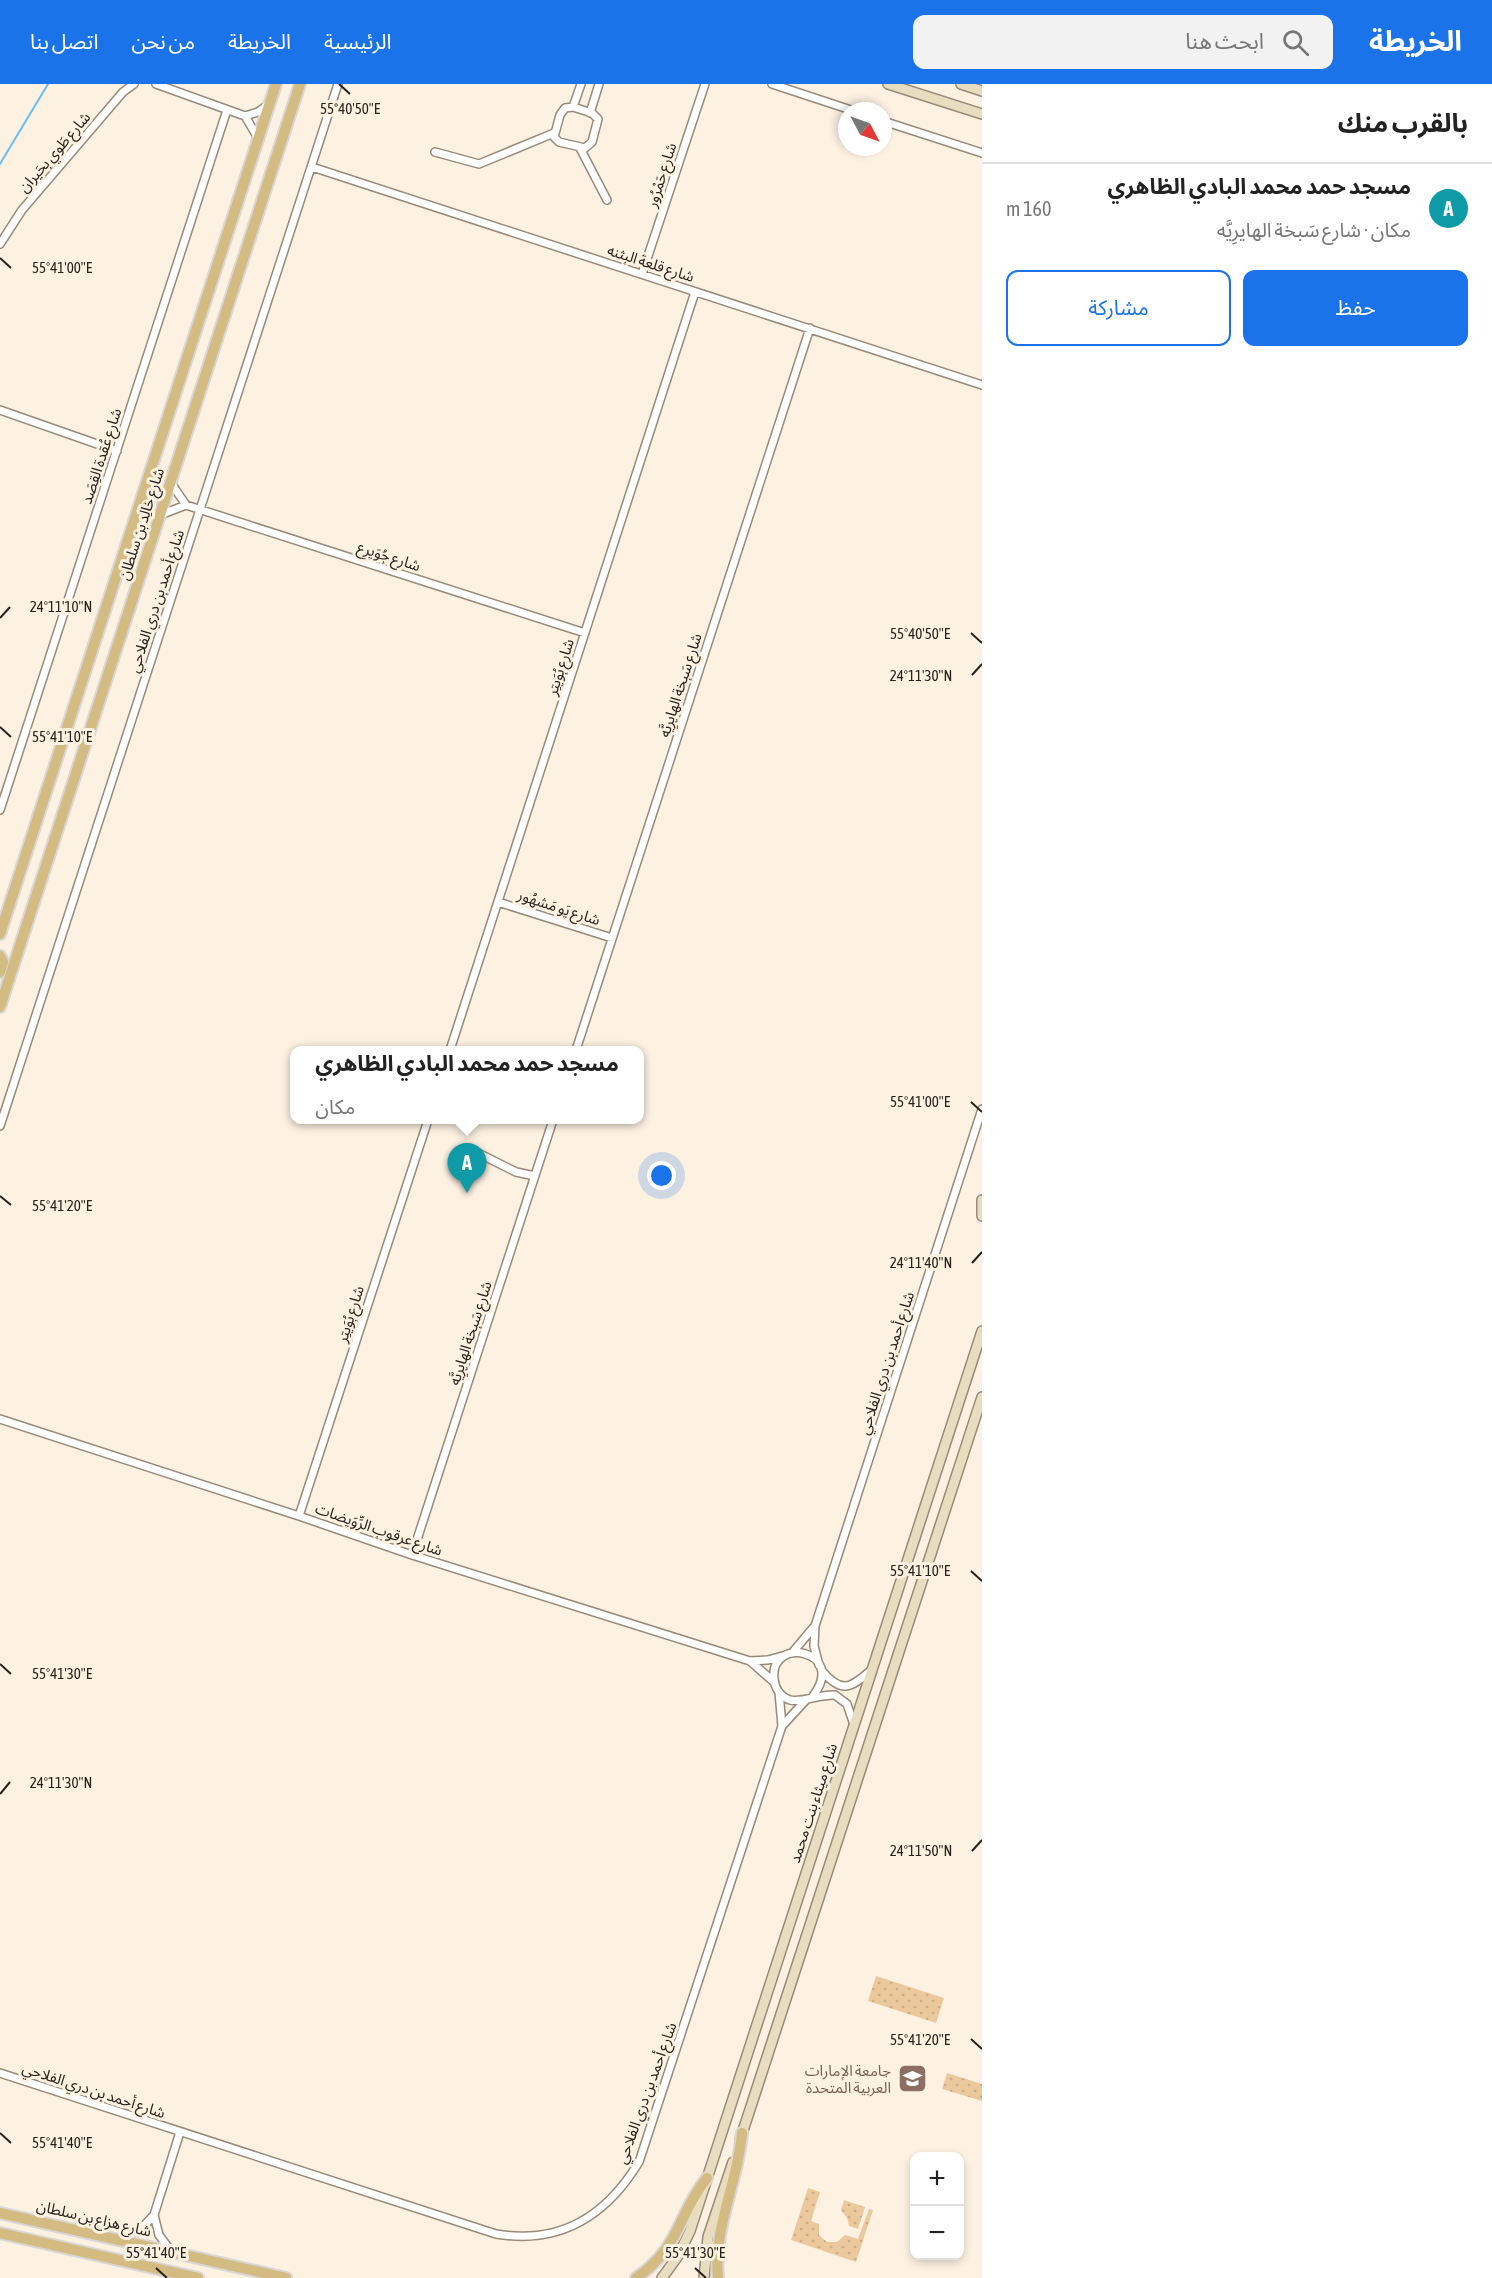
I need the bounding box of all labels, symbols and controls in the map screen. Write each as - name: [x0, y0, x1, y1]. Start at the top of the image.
- search box: [913, 15, 1333, 69]
- text: الخريطة: [1369, 25, 1462, 57]
- icon: search: [1279, 26, 1312, 59]
- text: ابحث هنا: [1185, 28, 1264, 54]
- text: اتصل بنا: [30, 29, 98, 53]
- text: من نحن: [131, 29, 195, 53]
- text: الخريطة: [228, 29, 291, 53]
- text: الرئيسية: [324, 29, 391, 53]
- text: 55°40'50"E: [320, 100, 381, 117]
- north arrow: [838, 102, 892, 156]
- street label: شارع طَوي بحَيران: [15, 108, 97, 198]
- text: بالقرب منك: [1338, 108, 1468, 138]
- street label: شارع حَمْرُور: [642, 140, 683, 212]
- text: مسجد حمد محمد البادي الظاهري: [1107, 173, 1411, 199]
- text: 160 m: [1006, 197, 1051, 220]
- text: A: [1444, 197, 1453, 220]
- text: مكان · شارع سَبخة الهايرِيَّه: [1217, 218, 1411, 241]
- street label: شارع قلعة البثنه: [604, 241, 697, 289]
- text: 55°41'00"E: [32, 259, 93, 276]
- button: مشاركة: [1006, 270, 1231, 346]
- button: حفظ: [1243, 270, 1468, 346]
- street label: شارع عُقدة القِصَد: [78, 406, 128, 507]
- street label: شارع خالِد بن سلطان: [115, 466, 171, 584]
- street label: شارع أحمد بن دري الفلاحي: [125, 527, 191, 676]
- street label: شارع جُوَيرِع: [354, 538, 423, 578]
- text: 24°11'10"N: [30, 598, 92, 615]
- text: 55°40'50"E: [890, 625, 951, 642]
- street label: شارع سَبخة الهايرِيَّه: [655, 631, 709, 740]
- street label: شارع بُوَيتِر: [543, 636, 581, 700]
- text: 24°11'30"N: [890, 667, 952, 684]
- text: 55°41'10"E: [32, 728, 93, 745]
- street label: شارع يَو مَشهُور: [513, 885, 603, 932]
- popup: [290, 1046, 644, 1124]
- text: مسجد حمد محمد البادي الظاهري: [315, 1050, 619, 1076]
- text: 55°41'00"E: [890, 1093, 951, 1110]
- text: مكان: [315, 1095, 355, 1118]
- pin: A: [448, 1144, 486, 1193]
- your location: [647, 1161, 676, 1190]
- text: 55°41'20"E: [32, 1197, 93, 1214]
- text: 24°11'40"N: [890, 1254, 952, 1271]
- street label: شارع سَبخة الهايرِيَّه: [445, 1279, 499, 1388]
- street label: شارع بُوَيتِر: [333, 1283, 371, 1347]
- street label: شارع أحمد بن دري الفلاحي: [855, 1289, 921, 1438]
- street label: شارع عرقوب الرِّوَيضات: [312, 1499, 445, 1563]
- text: 55°41'10"E: [890, 1562, 951, 1579]
- text: 55°41'30"E: [32, 1665, 93, 1682]
- street label: شارع ميثاء بنت محمد: [786, 1741, 844, 1866]
- text: 24°11'30"N: [30, 1774, 92, 1791]
- text: 24°11'50"N: [890, 1842, 952, 1859]
- street label: شارع أحمد بن دري الفلاحي: [612, 2020, 683, 2167]
- text: 55°41'20"E: [890, 2031, 951, 2048]
- street label: شارع أحمد بن دري الفلاحي: [19, 2059, 168, 2125]
- place label: جامعة الإمارات العربية المتحدة: [805, 2062, 891, 2097]
- school or university icon: جامعة الإمارات العربية المتحدة: [896, 2063, 928, 2095]
- text: 55°41'40"E: [32, 2134, 93, 2151]
- map controls: [910, 2152, 964, 2260]
- button: +: [910, 2152, 964, 2206]
- street label: شارع هزاع بن سلطان: [34, 2197, 153, 2243]
- button: −: [910, 2206, 964, 2260]
- text: 55°41'40"E: [126, 2244, 187, 2261]
- text: 55°41'30"E: [665, 2244, 726, 2261]

